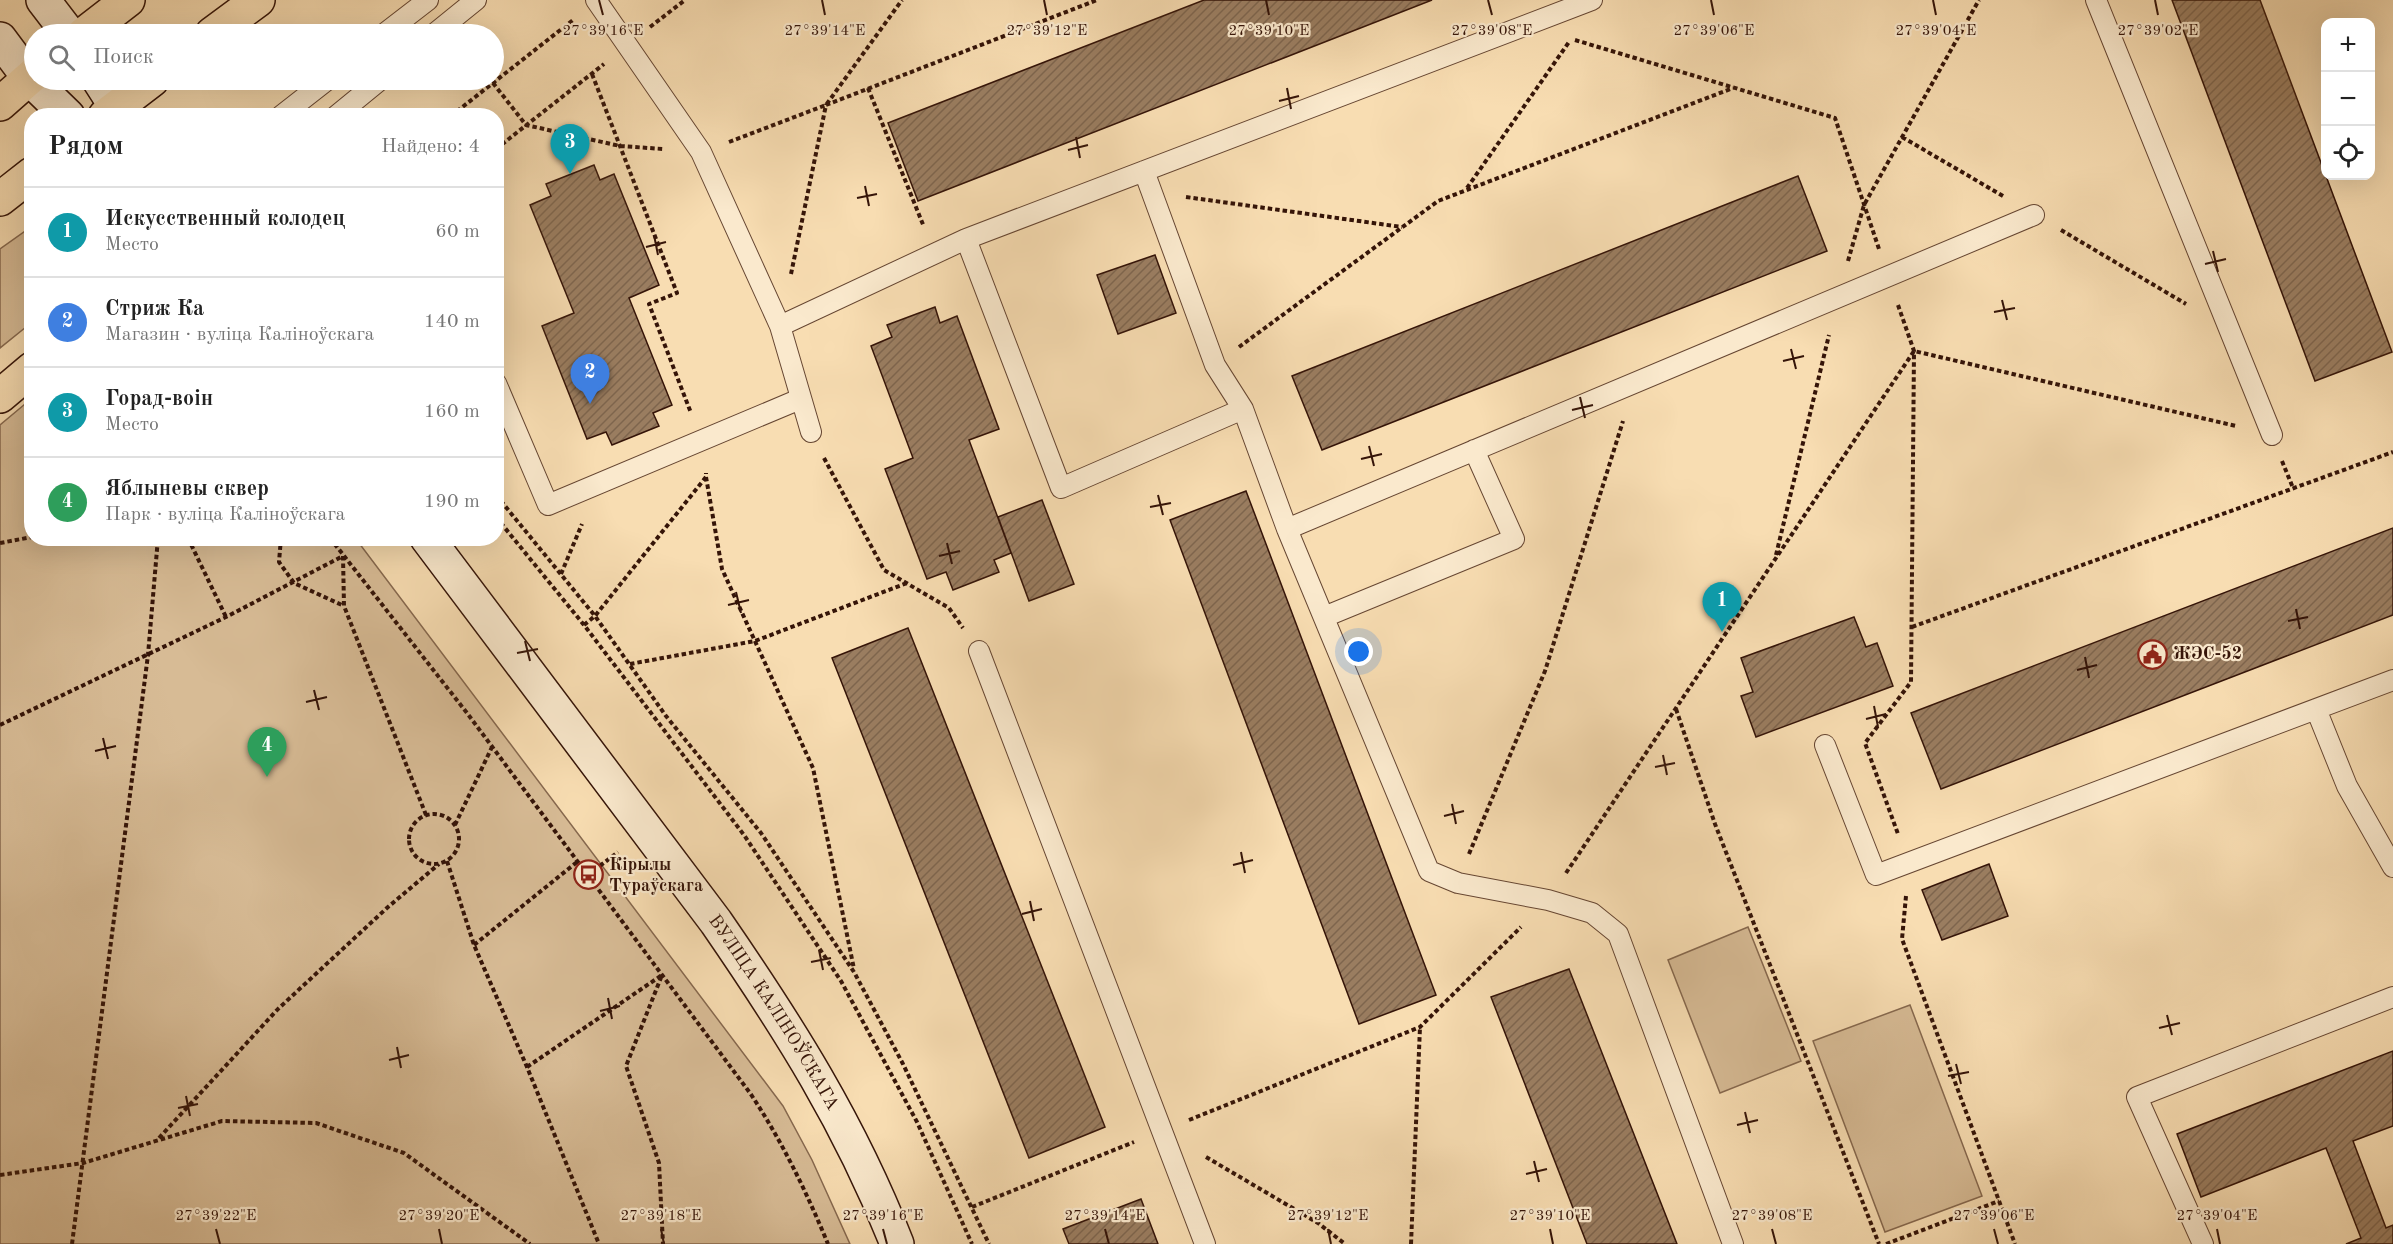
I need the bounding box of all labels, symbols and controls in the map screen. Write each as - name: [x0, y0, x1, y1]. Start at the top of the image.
- map controls: [2321, 18, 2375, 180]
- button: +: [2321, 18, 2375, 72]
- search box: [24, 24, 504, 90]
- text: 27°39'16"E: [563, 24, 643, 39]
- text: 27°39'14"E: [785, 24, 865, 39]
- text: 27°39'12"E: [1007, 24, 1087, 39]
- text: 27°39'10"E: [1229, 24, 1309, 39]
- text: 27°39'08"E: [1452, 24, 1532, 39]
- text: 27°39'06"E: [1674, 24, 1754, 39]
- text: 27°39'04"E: [1896, 24, 1976, 39]
- text: 27°39'02"E: [2118, 24, 2198, 39]
- icon: search: [45, 41, 78, 74]
- text: Поиск: [93, 46, 154, 68]
- button: −: [2321, 72, 2375, 126]
- pin: 3: [550, 124, 590, 174]
- button: locate: [2321, 126, 2375, 180]
- text: Рядом: [48, 134, 123, 160]
- text: Найдено: 4: [381, 137, 480, 157]
- text: Искусственный колодец: [105, 208, 345, 230]
- text: 1: [62, 222, 73, 242]
- text: 60 m: [435, 222, 480, 242]
- text: Место: [105, 235, 159, 255]
- text: Стриж Ка: [105, 298, 204, 320]
- text: 2: [62, 312, 73, 332]
- text: 140 m: [424, 312, 480, 332]
- text: Магазин · вуліца Каліноўскага: [105, 325, 374, 345]
- pin: 2: [570, 354, 610, 404]
- text: Горад-воін: [105, 388, 213, 410]
- text: 3: [62, 402, 73, 422]
- text: 160 m: [424, 402, 480, 422]
- text: Место: [105, 415, 159, 435]
- text: Яблыневы сквер: [105, 478, 269, 500]
- text: 4: [62, 492, 73, 512]
- text: 190 m: [424, 492, 480, 512]
- text: Парк · вуліца Каліноўскага: [105, 505, 345, 525]
- pin: 1: [1702, 582, 1742, 632]
- your location: [1344, 637, 1373, 666]
- public building icon: ЖЭС-52: [2136, 638, 2168, 670]
- place label: ЖЭС-52: [2173, 645, 2242, 663]
- pin: 4: [248, 728, 286, 777]
- place label: Кірылы Тураўскага: [609, 856, 703, 895]
- bus stop icon: Кірылы Тураўскага: [572, 859, 604, 891]
- street label: ВУЛІЦА КАЛІНОЎСКАГА: [705, 912, 842, 1113]
- text: 27°39'22"E: [176, 1209, 256, 1224]
- text: 27°39'20"E: [399, 1209, 479, 1224]
- text: 27°39'18"E: [621, 1209, 701, 1224]
- text: 27°39'16"E: [843, 1209, 923, 1224]
- text: 27°39'14"E: [1065, 1209, 1145, 1224]
- text: 27°39'12"E: [1288, 1209, 1368, 1224]
- text: 27°39'10"E: [1510, 1209, 1590, 1224]
- text: 27°39'08"E: [1732, 1209, 1812, 1224]
- text: 27°39'06"E: [1954, 1209, 2034, 1224]
- text: 27°39'04"E: [2177, 1209, 2257, 1224]

